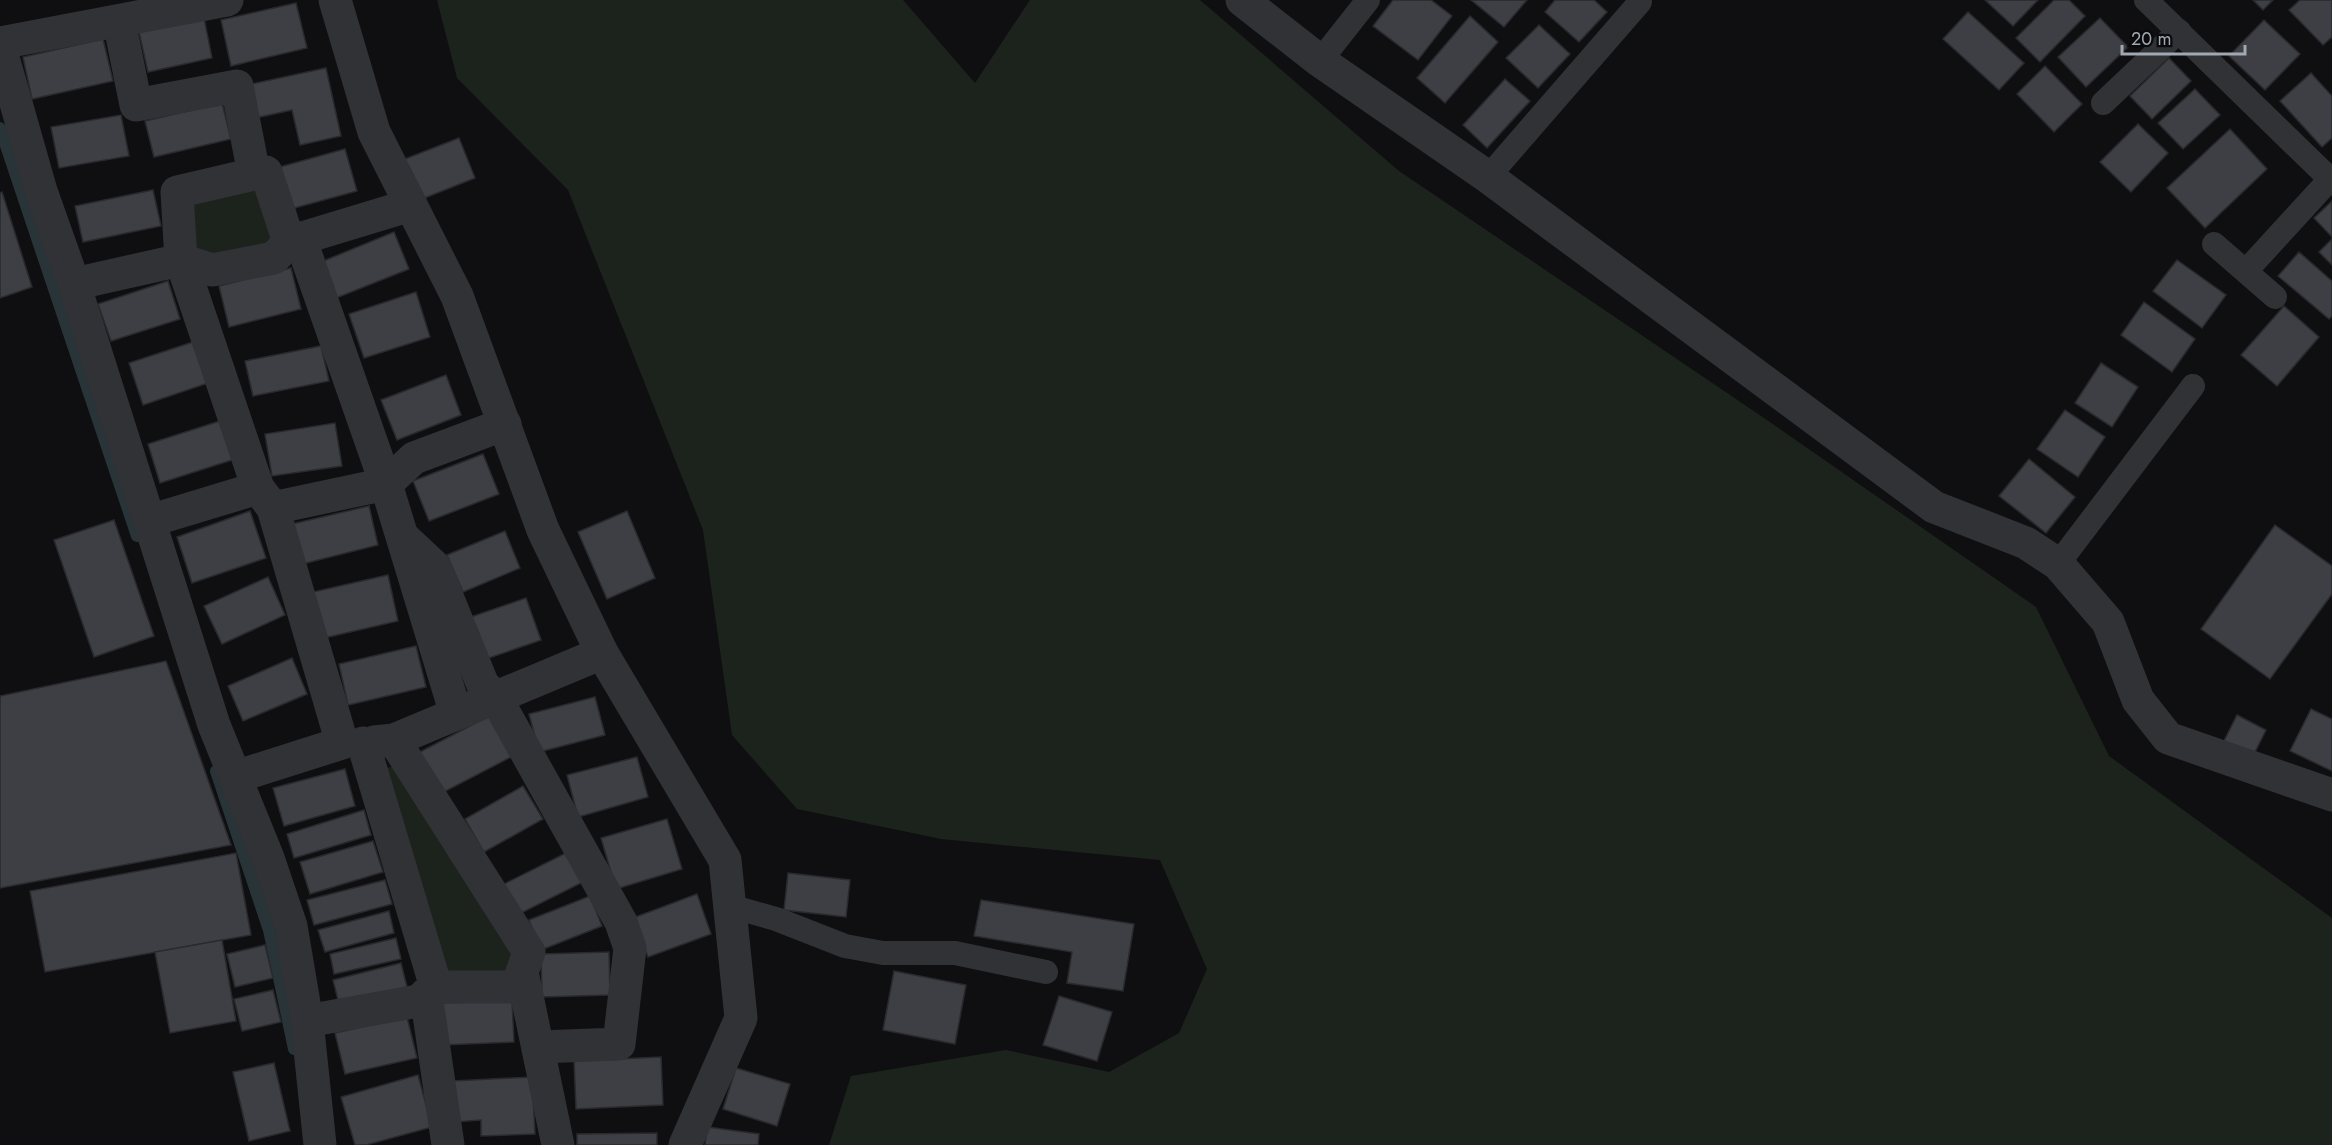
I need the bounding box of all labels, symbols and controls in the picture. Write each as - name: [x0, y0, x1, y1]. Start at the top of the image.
- scale bar: [2122, 18, 2245, 56]
- text: 20 m: [2131, 26, 2171, 52]

